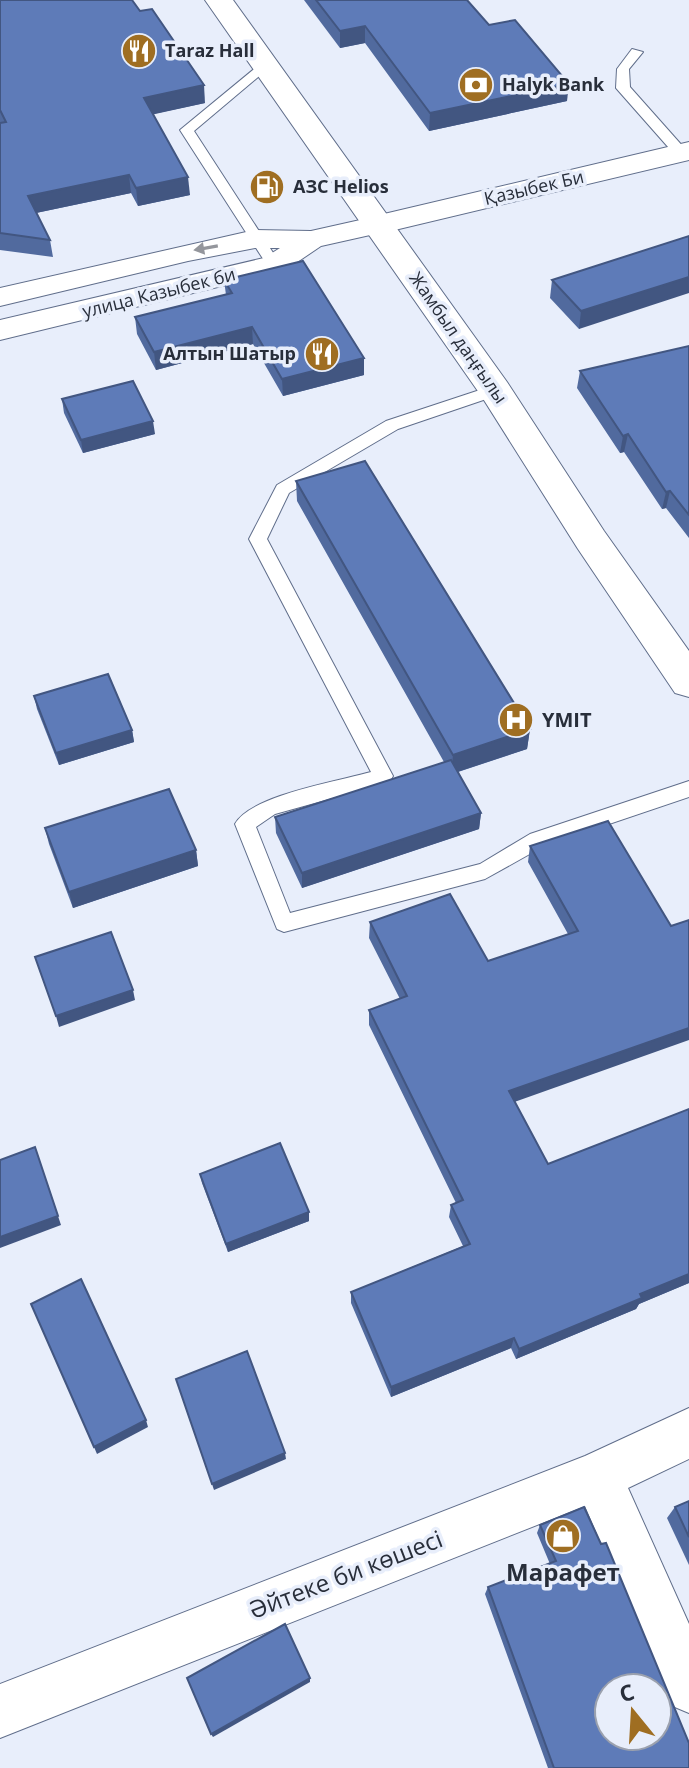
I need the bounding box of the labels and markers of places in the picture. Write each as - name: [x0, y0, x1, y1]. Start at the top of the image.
- restaurant icon: Taraz Hall: [120, 32, 158, 70]
- place label: Taraz Hall: [165, 38, 254, 62]
- bank icon: Halyk Bank: [457, 66, 495, 104]
- place label: Halyk Bank: [502, 72, 605, 96]
- fuel station icon: АЗС Helios: [248, 168, 286, 206]
- place label: АЗС Helios: [293, 174, 389, 198]
- restaurant icon: Алтын Шатыр: [303, 335, 341, 373]
- place label: Алтын Шатыр: [163, 341, 296, 365]
- hospital icon: YMIT: [497, 701, 535, 739]
- place label: YMIT: [542, 706, 592, 733]
- shop icon: Марафет: [544, 1517, 582, 1555]
- place label: Марафет: [506, 1555, 620, 1588]

